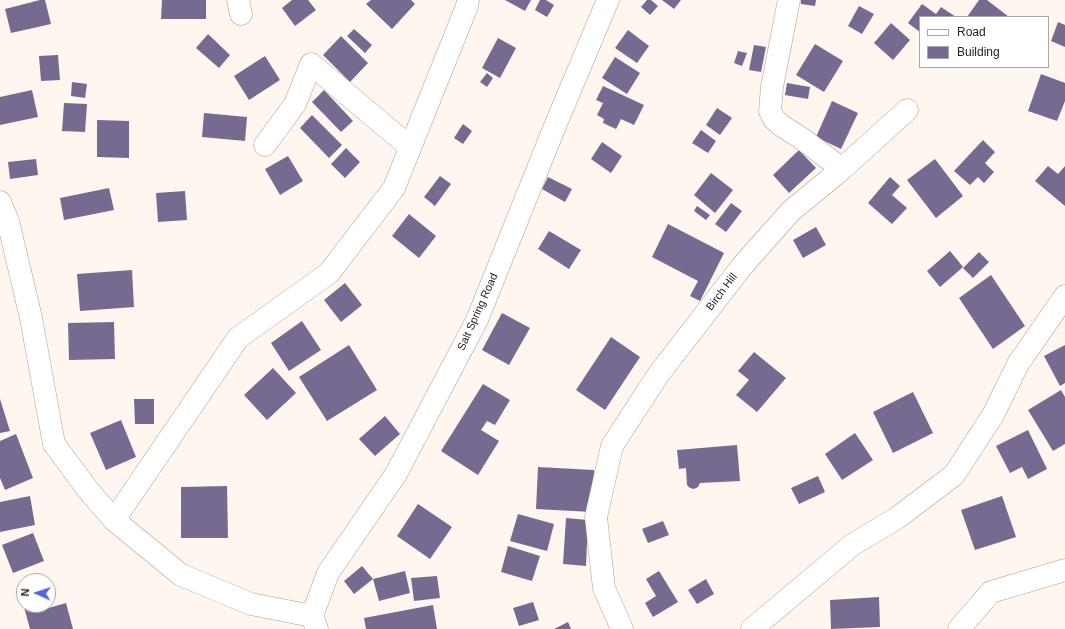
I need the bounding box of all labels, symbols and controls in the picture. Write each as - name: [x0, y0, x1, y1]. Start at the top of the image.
- legend: [919, 16, 1049, 68]
- text: Road: [957, 25, 986, 39]
- text: Building: [957, 45, 1000, 59]
- street label: Salt Spring Road: [455, 271, 501, 353]
- street label: Birch Hill: [704, 271, 740, 313]
- north arrow: [16, 573, 56, 613]
- text: N: [19, 588, 31, 597]

